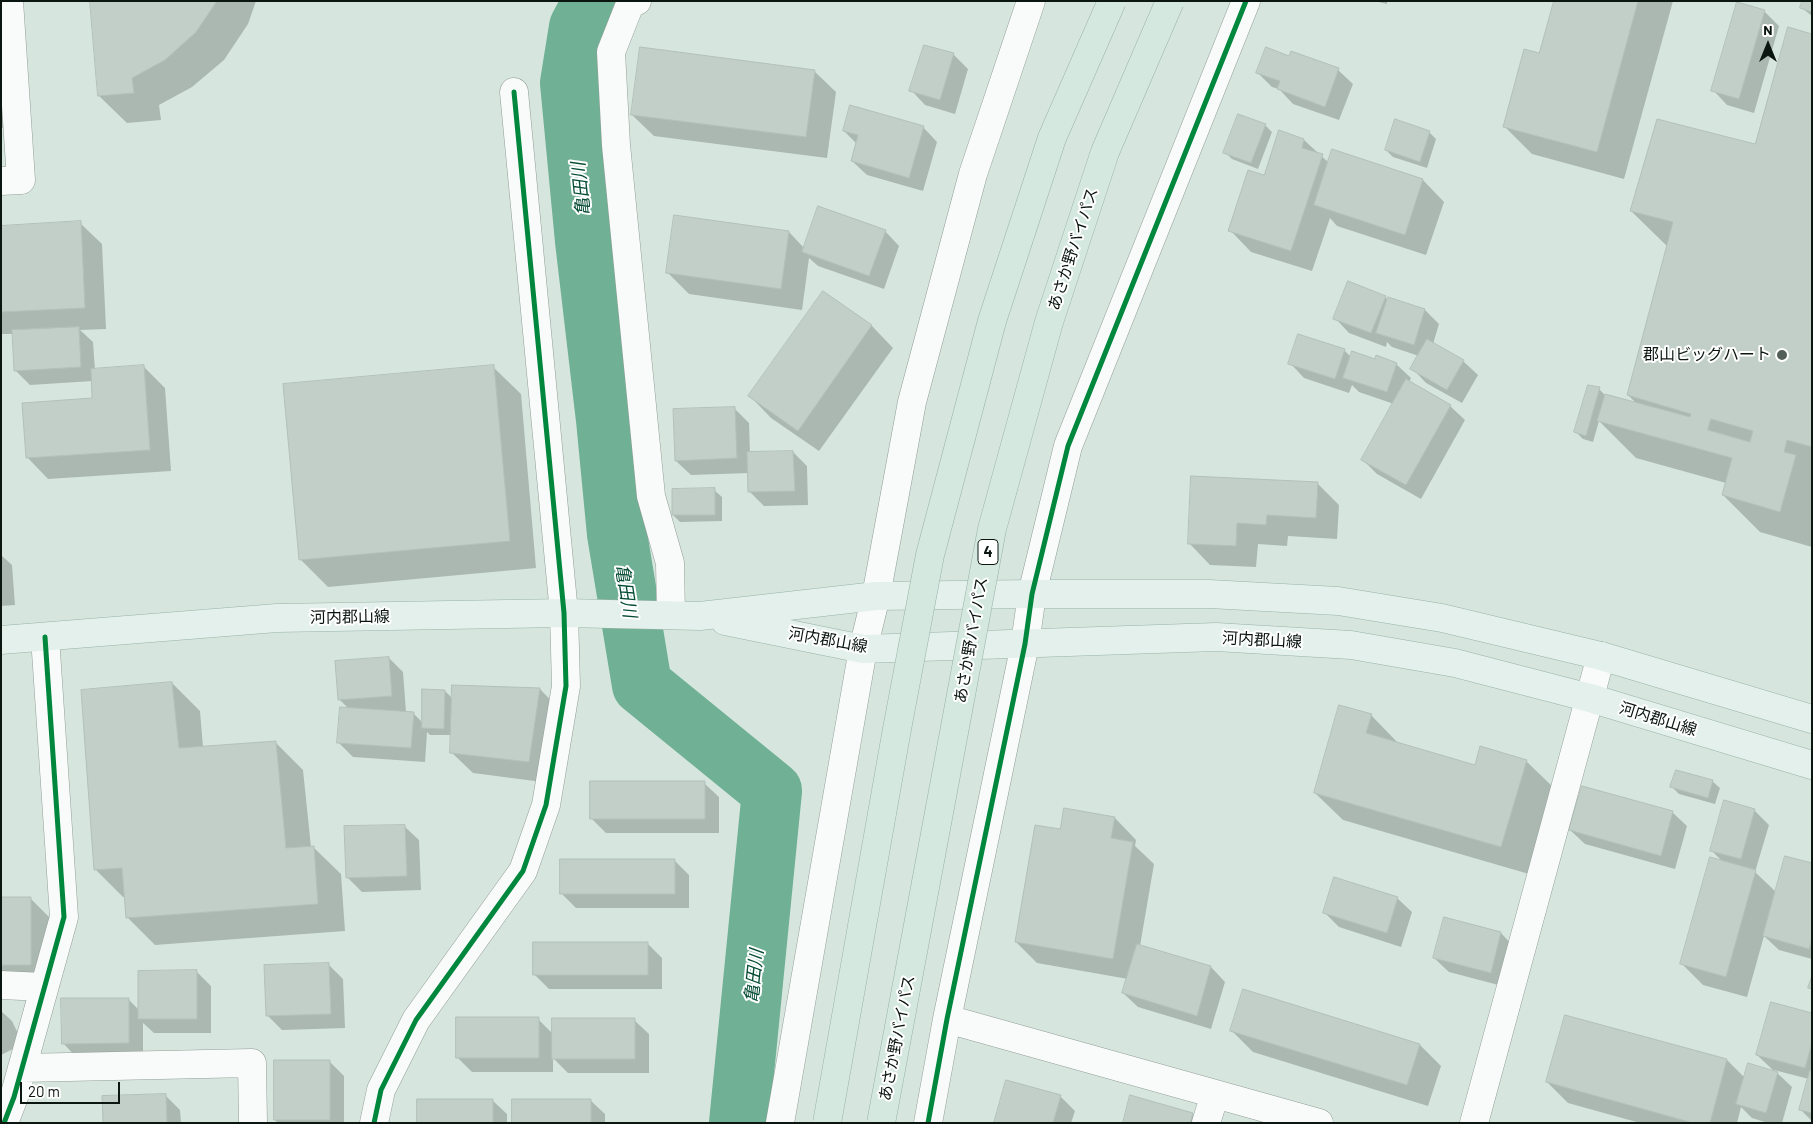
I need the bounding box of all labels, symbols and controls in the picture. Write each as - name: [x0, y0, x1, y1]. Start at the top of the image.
- north arrow: [1743, 20, 1793, 70]
- text: N: [1763, 21, 1773, 38]
- water label: 亀田川: [567, 161, 595, 217]
- street label: あさか野バイパス: [1044, 185, 1102, 313]
- place label: 郡山ビッグハート: [1643, 345, 1771, 365]
- marker: 郡山ビッグハート: [1775, 348, 1789, 362]
- road number: 4: [978, 540, 998, 564]
- water label: 亀田川: [611, 563, 641, 619]
- street label: あさか野バイパス: [950, 575, 992, 705]
- street label: 河内郡山線: [310, 607, 390, 627]
- street label: 河内郡山線: [787, 624, 869, 656]
- street label: 河内郡山線: [1222, 628, 1302, 652]
- street label: 河内郡山線: [1617, 698, 1699, 740]
- water label: 亀田川: [740, 948, 768, 1004]
- street label: あさか野バイパス: [875, 973, 919, 1103]
- scale bar: [22, 1072, 122, 1104]
- text: 20 m: [28, 1082, 60, 1100]

